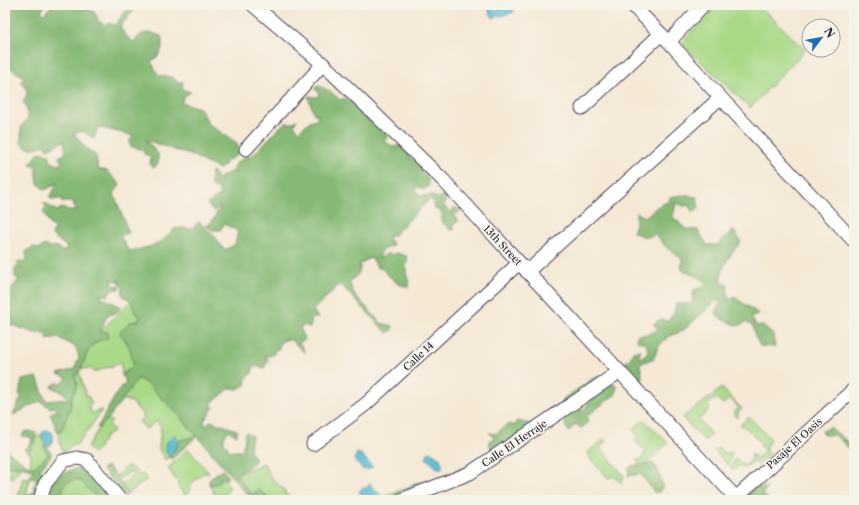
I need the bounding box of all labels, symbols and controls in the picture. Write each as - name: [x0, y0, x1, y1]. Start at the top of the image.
- north arrow: [801, 18, 841, 58]
- text: N: [821, 25, 838, 41]
- street label: 13th Street: [481, 222, 525, 269]
- street label: Calle 14: [400, 339, 437, 374]
- street label: Pasaje El Oasis: [764, 415, 825, 472]
- street label: Calle El Herraje: [479, 417, 550, 470]

